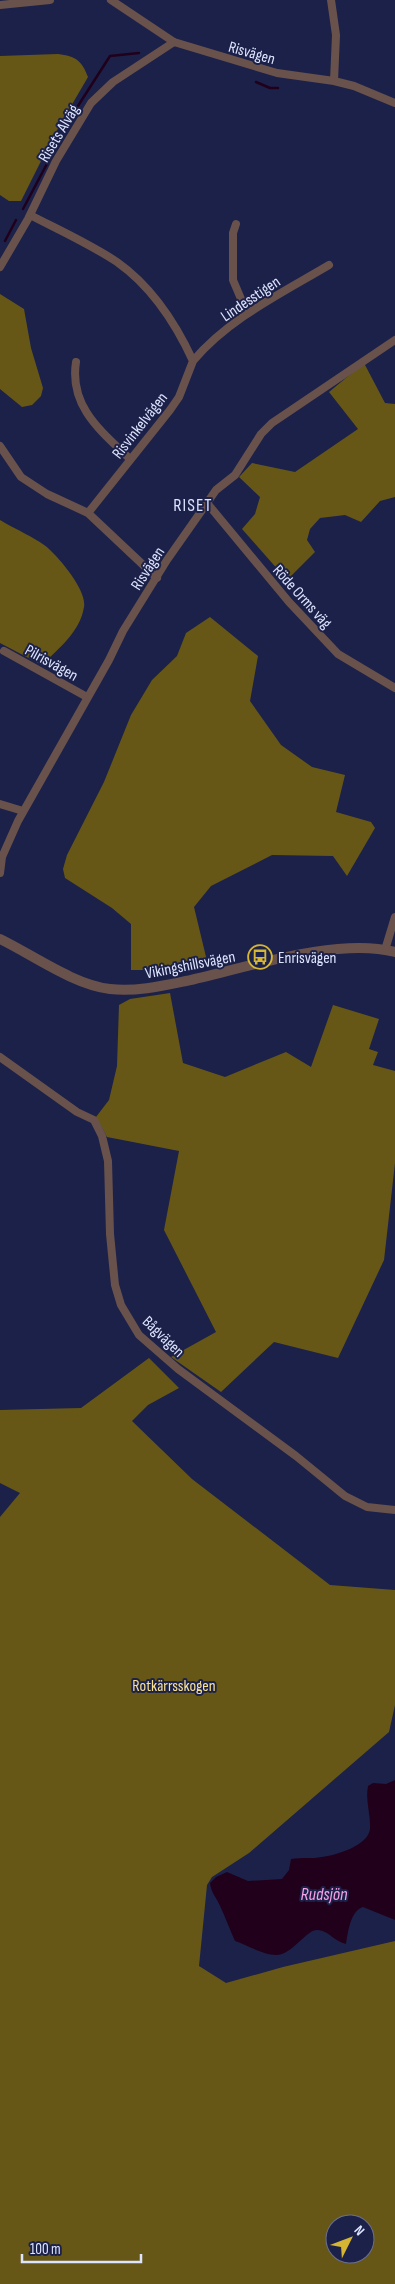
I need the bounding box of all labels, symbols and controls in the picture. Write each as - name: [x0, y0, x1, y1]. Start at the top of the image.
- street label: Risvägen: [226, 38, 277, 69]
- street label: Risets Alväg: [35, 101, 84, 166]
- street label: Lindesstigen: [217, 272, 284, 326]
- street label: Risvinkelvägen: [108, 389, 172, 463]
- district label: RISET: [173, 495, 213, 516]
- street label: Risvägen: [127, 544, 169, 594]
- street label: Röde Orms väg: [268, 561, 335, 633]
- street label: Pilrisvägen: [21, 641, 81, 686]
- bus stop icon: Enrisvägen: [247, 944, 273, 970]
- street label: Vikingshillsvägen: [144, 947, 237, 984]
- place label: Enrisvägen: [278, 949, 336, 968]
- street label: Bågvägen: [138, 1312, 188, 1362]
- park label: Rotkärrsskogen: [132, 1677, 216, 1696]
- water label: Rudsjön: [300, 1884, 348, 1905]
- north arrow: [325, 2214, 375, 2264]
- text: N: [350, 2222, 368, 2239]
- scale bar: [22, 2232, 141, 2264]
- text: 100 m: [30, 2240, 61, 2259]

